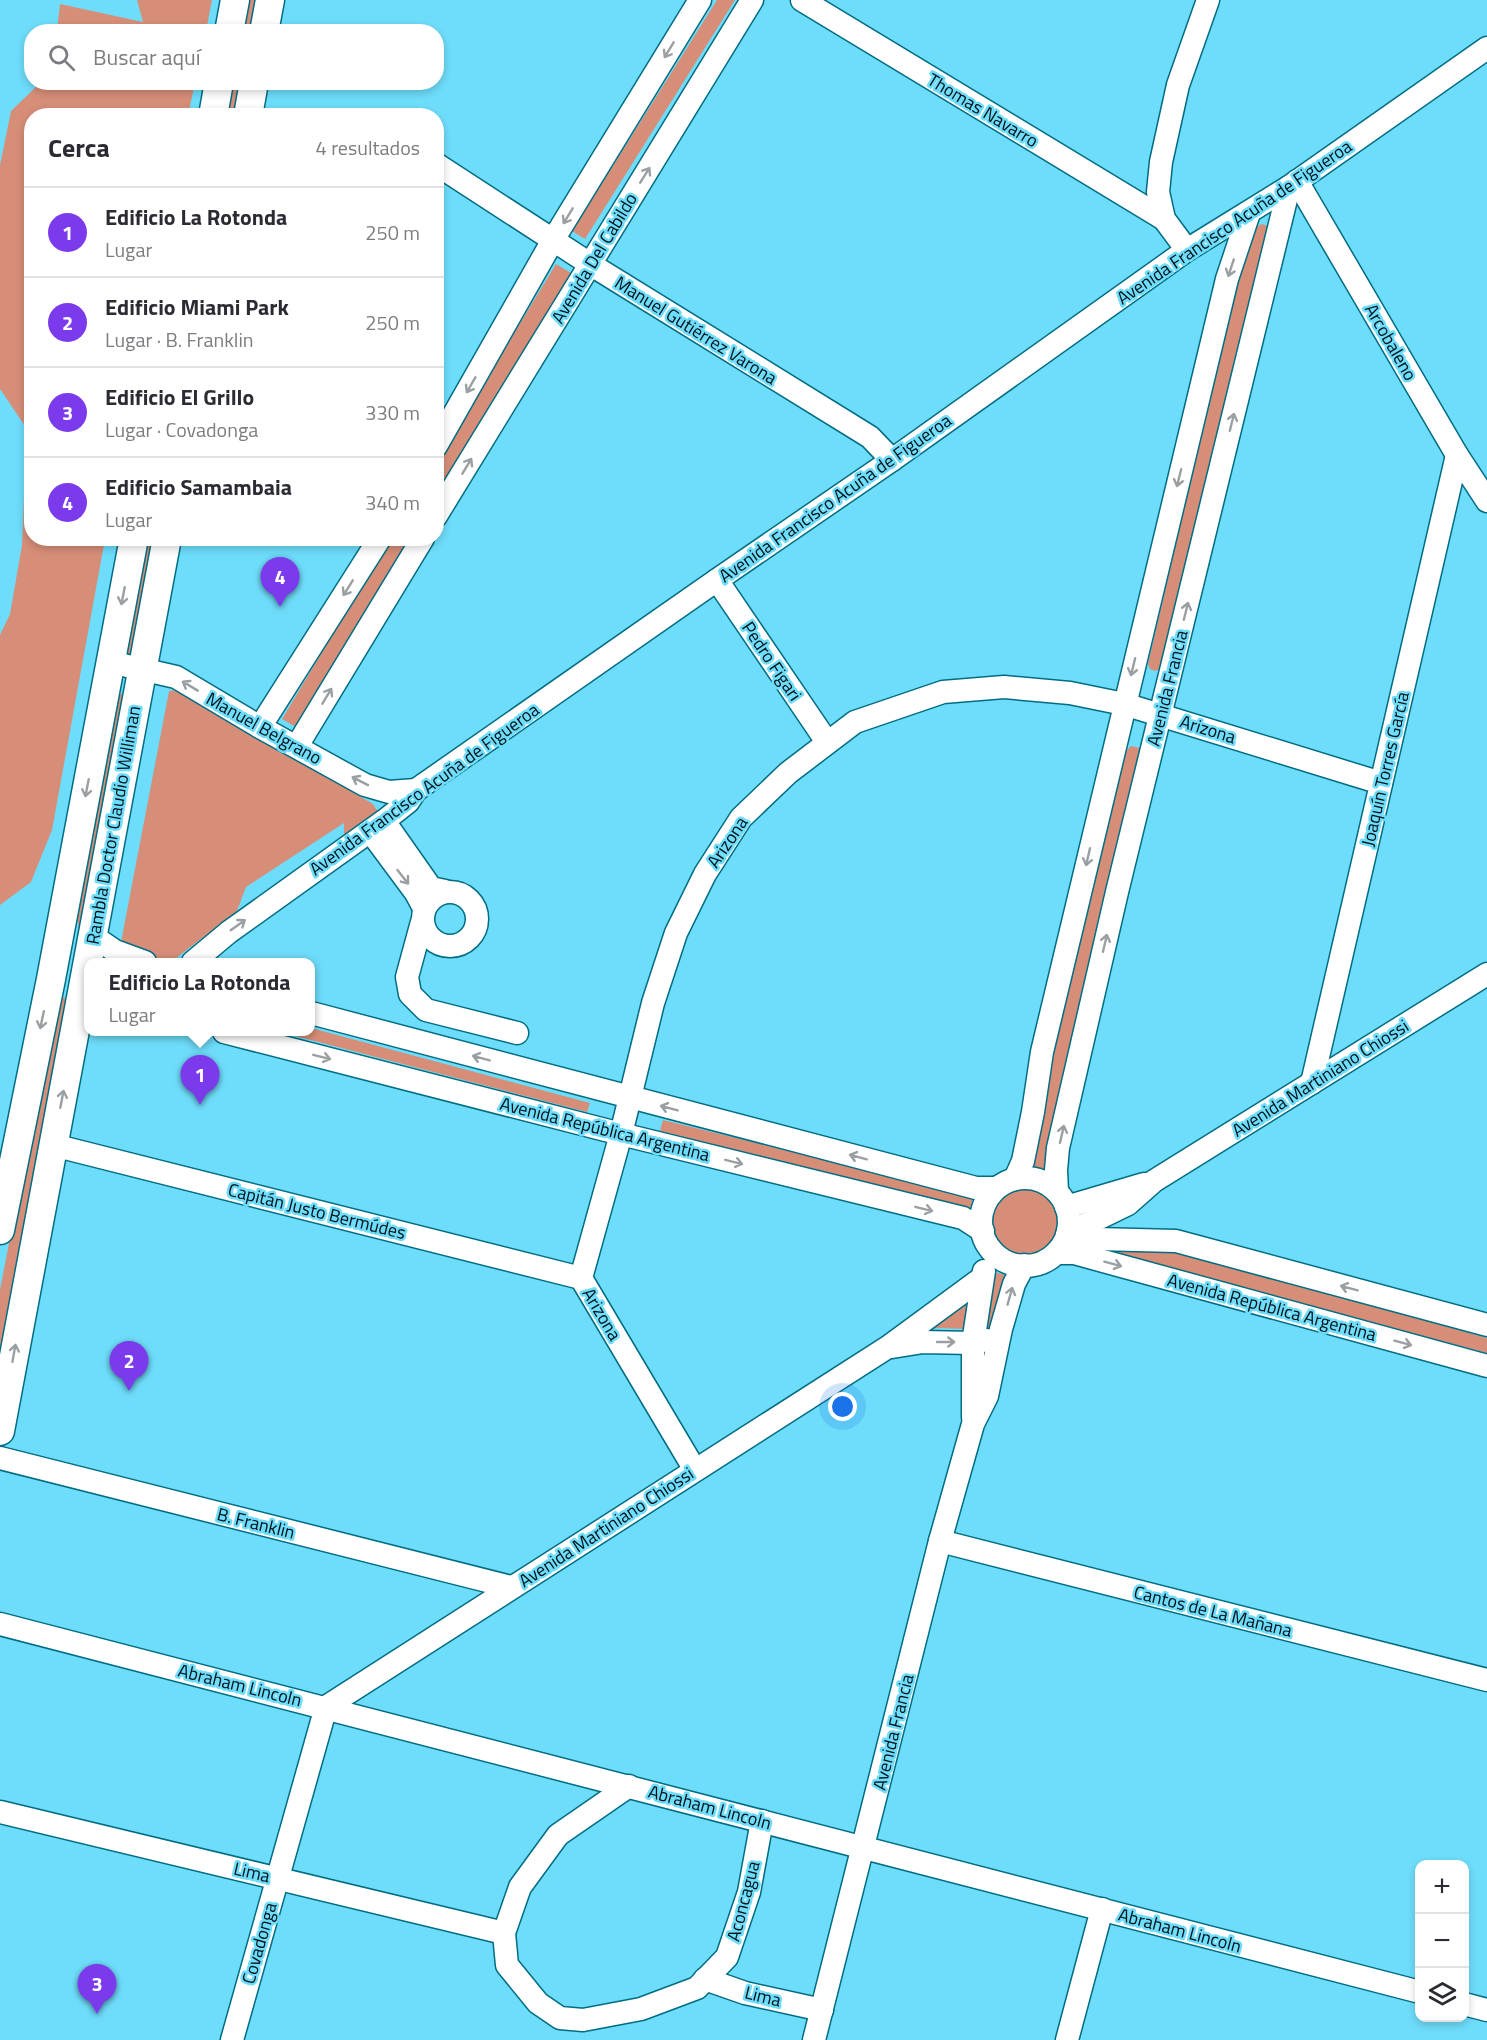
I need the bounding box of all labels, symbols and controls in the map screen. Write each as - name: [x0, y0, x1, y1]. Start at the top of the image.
- search box: [24, 24, 444, 90]
- text: Buscar aquí: [93, 40, 201, 74]
- icon: search: [45, 41, 78, 74]
- one-way arrow: [663, 41, 675, 58]
- street label: Thomas Navarro: [922, 66, 1044, 154]
- text: Cerca: [48, 128, 110, 167]
- text: 4 resultados: [316, 132, 420, 163]
- street label: Avenida Francisco Acuña de Figueroa: [1111, 133, 1357, 311]
- one-way arrow: [640, 167, 652, 184]
- street label: Avenida Del Cabildo: [544, 187, 644, 329]
- text: Edificio La Rotonda: [105, 200, 287, 234]
- one-way arrow: [561, 207, 573, 224]
- text: 1: [62, 217, 73, 248]
- text: 250 m: [365, 217, 420, 248]
- text: Lugar: [105, 234, 152, 265]
- one-way arrow: [1224, 258, 1235, 277]
- street label: Manuel Gutiérrez Varona: [609, 269, 783, 391]
- text: Edificio Miami Park: [105, 290, 289, 324]
- street label: Arcobaleno: [1358, 298, 1424, 386]
- text: 2: [62, 307, 73, 338]
- text: 250 m: [365, 307, 420, 338]
- text: Lugar · B. Franklin: [105, 324, 254, 355]
- one-way arrow: [465, 376, 476, 394]
- text: Edificio El Grillo: [105, 380, 254, 414]
- text: 3: [62, 397, 73, 428]
- text: 330 m: [365, 397, 420, 428]
- street label: Avenida Francisco Acuña de Figueroa: [713, 407, 957, 589]
- one-way arrow: [1226, 412, 1238, 431]
- text: Lugar · Covadonga: [105, 414, 258, 445]
- one-way arrow: [460, 458, 473, 475]
- one-way arrow: [1172, 468, 1184, 487]
- text: Edificio Samambaia: [105, 470, 292, 504]
- text: 4: [62, 487, 73, 518]
- text: 340 m: [365, 487, 420, 518]
- text: Lugar: [105, 504, 152, 535]
- pin: 4: [260, 558, 300, 607]
- one-way arrow: [342, 579, 354, 596]
- one-way arrow: [117, 586, 128, 605]
- one-way arrow: [1180, 602, 1192, 621]
- street label: Pedro Figari: [735, 616, 809, 706]
- street label: Avenida Francia: [1140, 627, 1194, 749]
- one-way arrow: [1126, 658, 1138, 677]
- one-way arrow: [182, 679, 199, 691]
- street label: Manuel Belgrano: [201, 685, 327, 771]
- one-way arrow: [322, 688, 334, 705]
- street label: Joaquín Torres García: [1354, 689, 1416, 849]
- street label: Avenida Francisco Acuña de Figueroa: [303, 696, 545, 882]
- street label: Rambla Doctor Claudio Williman: [79, 703, 147, 947]
- street label: Arizona: [1177, 708, 1239, 750]
- one-way arrow: [351, 775, 369, 787]
- one-way arrow: [81, 777, 92, 797]
- street label: Arizona: [700, 811, 754, 873]
- one-way arrow: [1081, 847, 1093, 866]
- one-way arrow: [396, 868, 409, 884]
- one-way arrow: [229, 919, 245, 931]
- one-way arrow: [1100, 934, 1111, 954]
- popup: [84, 958, 315, 1036]
- text: Edificio La Rotonda: [108, 965, 291, 999]
- text: Lugar: [108, 999, 156, 1030]
- one-way arrow: [36, 1010, 47, 1030]
- street label: Avenida Martiniano Chiossi: [1226, 1012, 1414, 1144]
- one-way arrow: [312, 1051, 331, 1063]
- one-way arrow: [472, 1052, 491, 1063]
- pin: 1: [180, 1056, 220, 1105]
- one-way arrow: [57, 1090, 68, 1109]
- street label: Avenida República Argentina: [497, 1090, 713, 1168]
- one-way arrow: [660, 1102, 679, 1114]
- one-way arrow: [1056, 1124, 1068, 1143]
- one-way arrow: [849, 1151, 868, 1163]
- one-way arrow: [725, 1156, 744, 1168]
- street label: Capitán Justo Bermúdes: [225, 1176, 409, 1246]
- one-way arrow: [914, 1203, 933, 1215]
- one-way arrow: [1103, 1259, 1122, 1270]
- street label: Avenida República Argentina: [1165, 1266, 1379, 1348]
- one-way arrow: [1340, 1282, 1359, 1293]
- street label: Arizona: [576, 1283, 628, 1345]
- one-way arrow: [1005, 1287, 1016, 1306]
- one-way arrow: [935, 1336, 955, 1348]
- one-way arrow: [1393, 1337, 1412, 1349]
- pin: 2: [110, 1342, 148, 1391]
- one-way arrow: [9, 1343, 20, 1363]
- your location: [828, 1392, 857, 1421]
- street label: Avenida Martiniano Chiossi: [513, 1460, 699, 1594]
- street label: B. Franklin: [214, 1500, 298, 1546]
- street label: Cantos de La Mañana: [1131, 1578, 1295, 1644]
- street label: Abraham Lincoln: [175, 1657, 305, 1713]
- street label: Avenida Francia: [866, 1671, 920, 1793]
- street label: Abraham Lincoln: [645, 1778, 775, 1836]
- street label: Lima: [231, 1855, 273, 1889]
- street label: Aconcagua: [719, 1858, 767, 1944]
- map controls: [1415, 1860, 1469, 2022]
- button: +: [1415, 1860, 1469, 1914]
- street label: Covadonga: [235, 1899, 283, 1987]
- street label: Abraham Lincoln: [1115, 1901, 1245, 1959]
- button: −: [1415, 1914, 1469, 1968]
- pin: 3: [78, 1964, 116, 2014]
- button: layers: [1415, 1968, 1469, 2022]
- street label: Lima: [742, 1978, 784, 2014]

